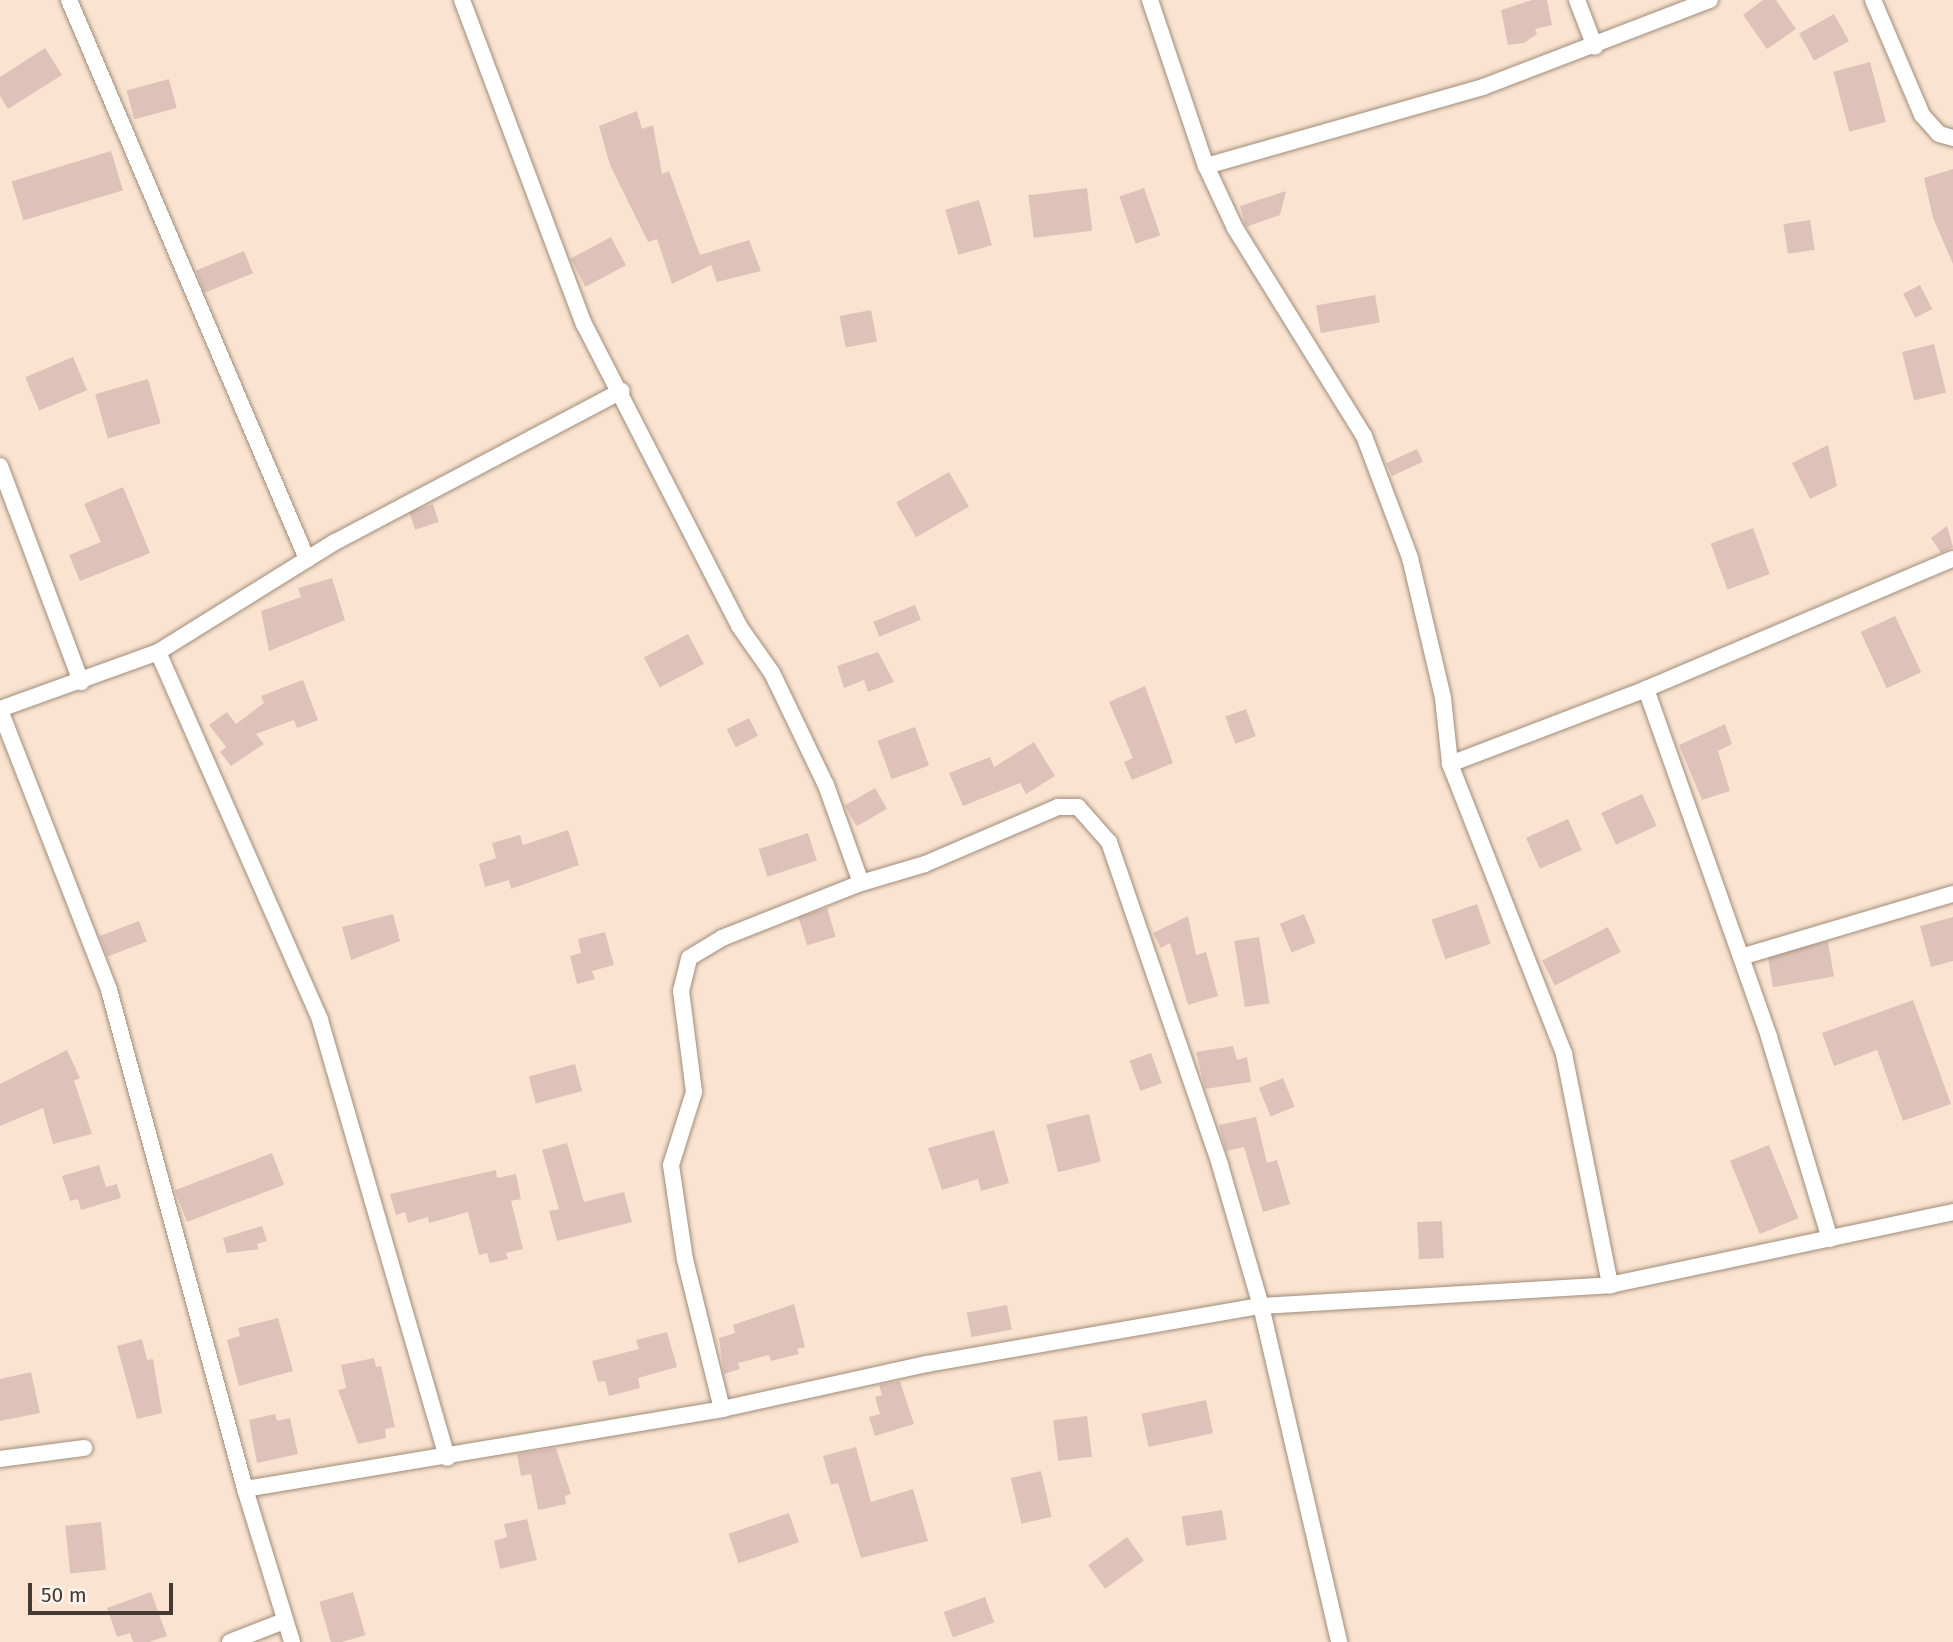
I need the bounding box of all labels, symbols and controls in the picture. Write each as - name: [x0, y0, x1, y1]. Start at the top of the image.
- scale bar: [32, 1568, 177, 1612]
- text: 50 m: [41, 1582, 87, 1608]

